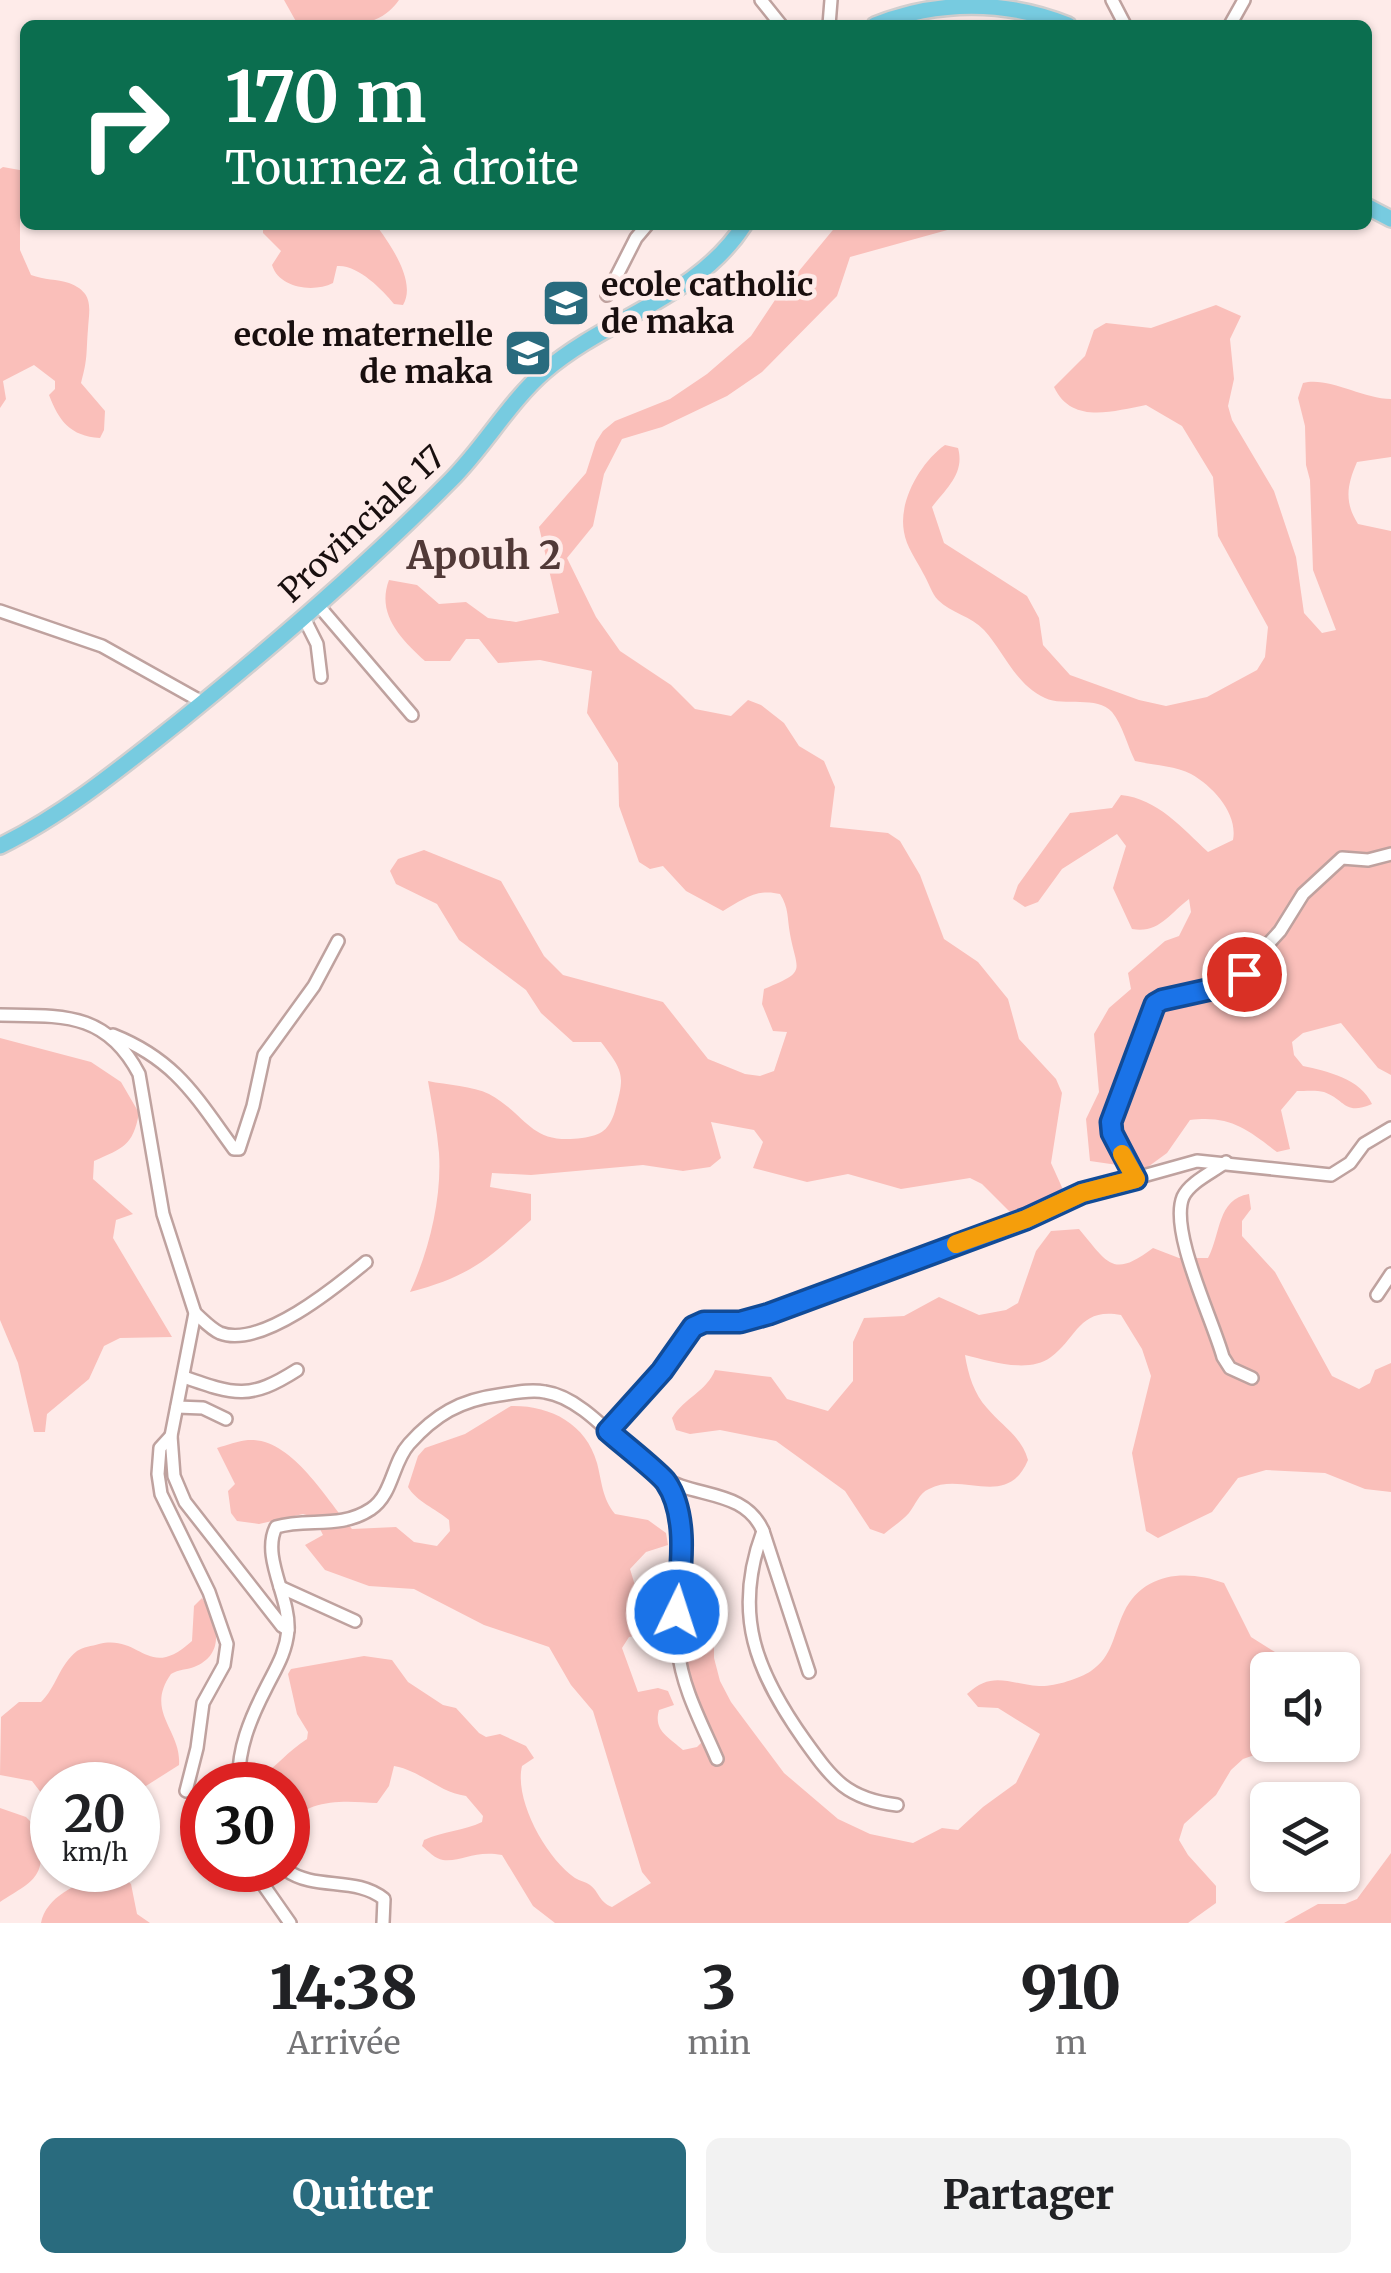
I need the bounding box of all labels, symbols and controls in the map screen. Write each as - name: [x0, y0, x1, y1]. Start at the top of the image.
- text: 170 m: [225, 53, 426, 141]
- icon: right: [60, 60, 190, 190]
- text: Tournez à droite: [225, 140, 579, 196]
- place label: ecole catholic de maka: [601, 265, 813, 342]
- school or university icon: ecole catholic de maka: [540, 277, 592, 329]
- place label: ecole maternelle de maka: [234, 315, 493, 392]
- school or university icon: ecole maternelle de maka: [502, 327, 554, 379]
- street label: Provinciale 17: [271, 437, 453, 611]
- district label: Apouh 2: [406, 532, 561, 579]
- pin: [1202, 932, 1287, 1017]
- icon: arrive: [1217, 947, 1272, 1002]
- position arrow: [625, 1560, 729, 1664]
- map controls: [1250, 1652, 1360, 1892]
- button: sound: [1250, 1652, 1360, 1762]
- speed limit sign: 30: [180, 1762, 310, 1892]
- button: layers: [1250, 1782, 1360, 1892]
- text: 20: [64, 1783, 126, 1846]
- text: km/h: [62, 1836, 128, 1868]
- text: 14:38: [270, 1950, 418, 2025]
- text: 3: [702, 1950, 736, 2025]
- text: 910: [1021, 1950, 1121, 2025]
- text: Arrivée: [287, 2023, 401, 2063]
- text: min: [688, 2023, 751, 2063]
- text: m: [1055, 2023, 1087, 2063]
- button: Quitter: [40, 2138, 686, 2253]
- button: Partager: [706, 2138, 1351, 2253]

